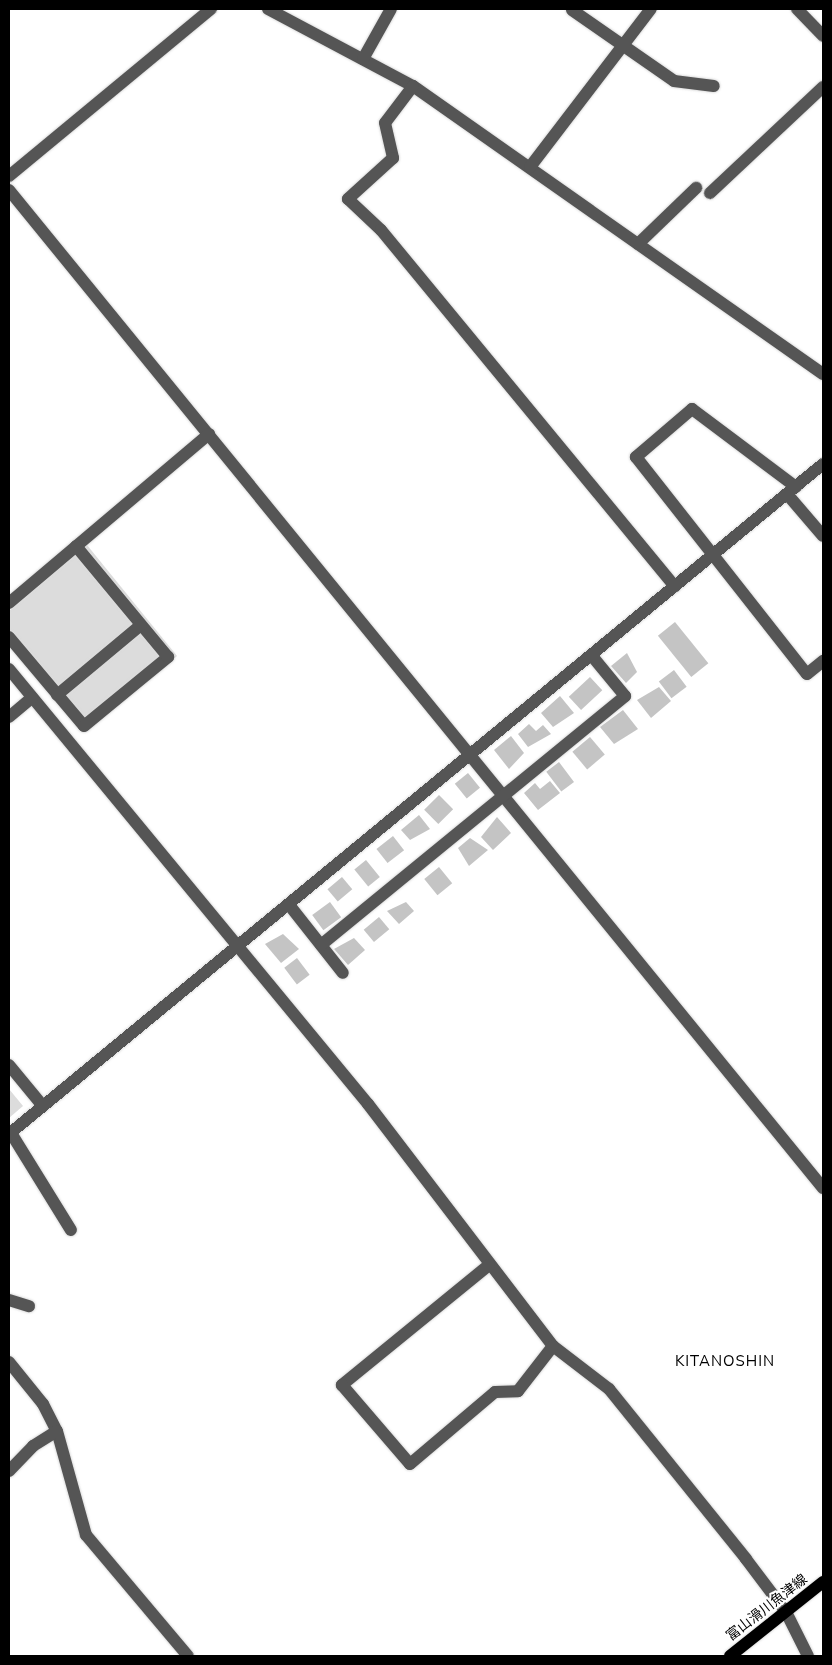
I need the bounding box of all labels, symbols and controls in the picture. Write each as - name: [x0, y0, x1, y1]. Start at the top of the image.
- district label: KITANOSHIN: [674, 1353, 776, 1371]
- street label: 富山滑川魚津線: [723, 1571, 811, 1645]

